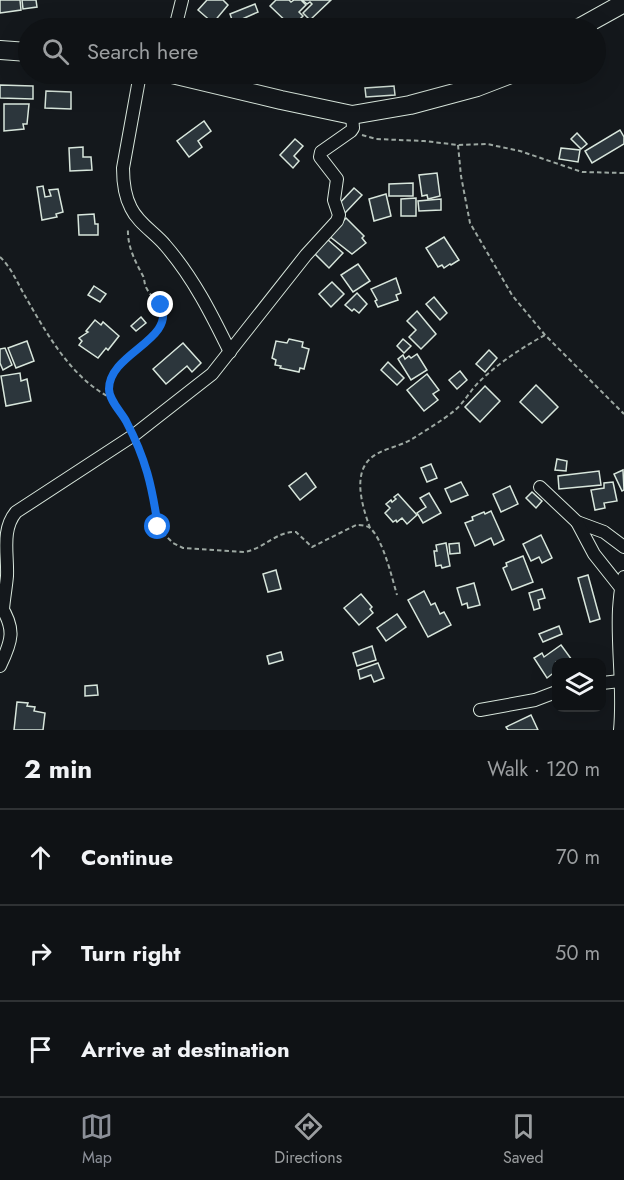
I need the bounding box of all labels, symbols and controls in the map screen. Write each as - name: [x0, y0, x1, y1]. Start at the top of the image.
- search box: [18, 18, 606, 84]
- icon: search: [39, 35, 72, 68]
- text: Search here: [87, 35, 198, 67]
- route end: [147, 291, 173, 317]
- route start: [144, 513, 170, 539]
- map controls: [552, 658, 606, 712]
- button: layers: [552, 658, 606, 712]
- text: 2 min: [24, 750, 92, 788]
- text: Walk · 120 m: [487, 755, 600, 784]
- icon: ahead: [24, 841, 57, 874]
- text: Continue: [81, 841, 173, 873]
- text: 70 m: [556, 843, 600, 872]
- icon: right: [24, 937, 57, 970]
- text: Turn right: [81, 937, 181, 969]
- text: 50 m: [555, 939, 600, 968]
- icon: arrive: [24, 1033, 57, 1066]
- text: Arrive at destination: [81, 1033, 290, 1065]
- tab: Map: [80, 1110, 113, 1169]
- tab: Directions: [274, 1110, 342, 1169]
- tab: Saved: [503, 1110, 544, 1169]

